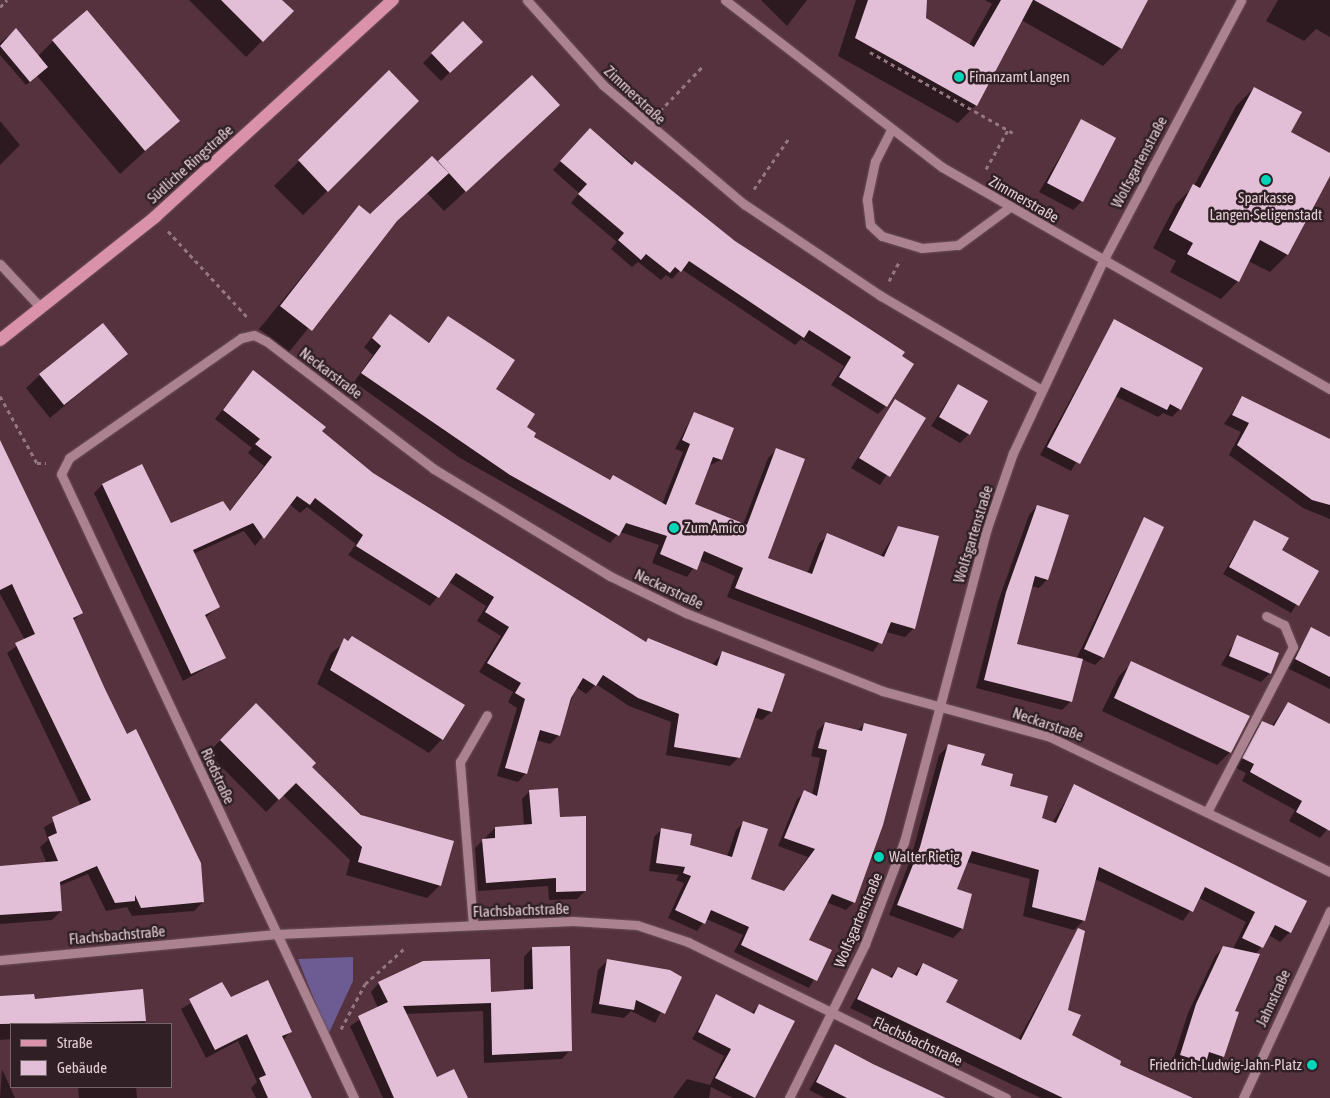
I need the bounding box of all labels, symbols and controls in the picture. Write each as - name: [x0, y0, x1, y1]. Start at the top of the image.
- street label: Zimmerstraße: [600, 62, 670, 128]
- place label: Finanzamt Langen: [969, 68, 1070, 86]
- marker: Finanzamt Langen: [953, 71, 965, 83]
- street label: Wolfsgartenstraße: [1107, 113, 1171, 211]
- street label: Südliche Ringstraße: [143, 121, 237, 207]
- street label: Zimmerstraße: [986, 172, 1062, 226]
- marker: Sparkasse Langen-Seligenstadt: [1260, 174, 1272, 186]
- place label: Sparkasse Langen-Seligenstadt: [1210, 188, 1322, 223]
- street label: Neckarstraße: [296, 344, 366, 402]
- street label: Wolfsgartenstraße: [950, 483, 996, 585]
- place label: Zum Amico: [684, 519, 745, 537]
- marker: Zum Amico: [668, 522, 680, 534]
- street label: Neckarstraße: [632, 565, 706, 613]
- street label: Neckarstraße: [1010, 703, 1086, 745]
- street label: Riedstraße: [197, 745, 239, 807]
- place label: Walter Rietig: [889, 848, 960, 866]
- marker: Walter Rietig: [873, 851, 885, 863]
- street label: Wolfsgartenstraße: [830, 870, 886, 970]
- street label: Flachsbachstraße: [472, 899, 570, 921]
- street label: Flachsbachstraße: [68, 922, 166, 948]
- street label: Jahnstraße: [1252, 967, 1294, 1029]
- street label: Flachsbachstraße: [870, 1012, 966, 1070]
- legend: [10, 1023, 172, 1088]
- text: Straße: [57, 1034, 93, 1051]
- place label: Friedrich-Ludwig-Jahn-Platz: [1149, 1056, 1302, 1074]
- text: Gebäude: [57, 1059, 107, 1076]
- marker: Friedrich-Ludwig-Jahn-Platz: [1306, 1059, 1318, 1071]

